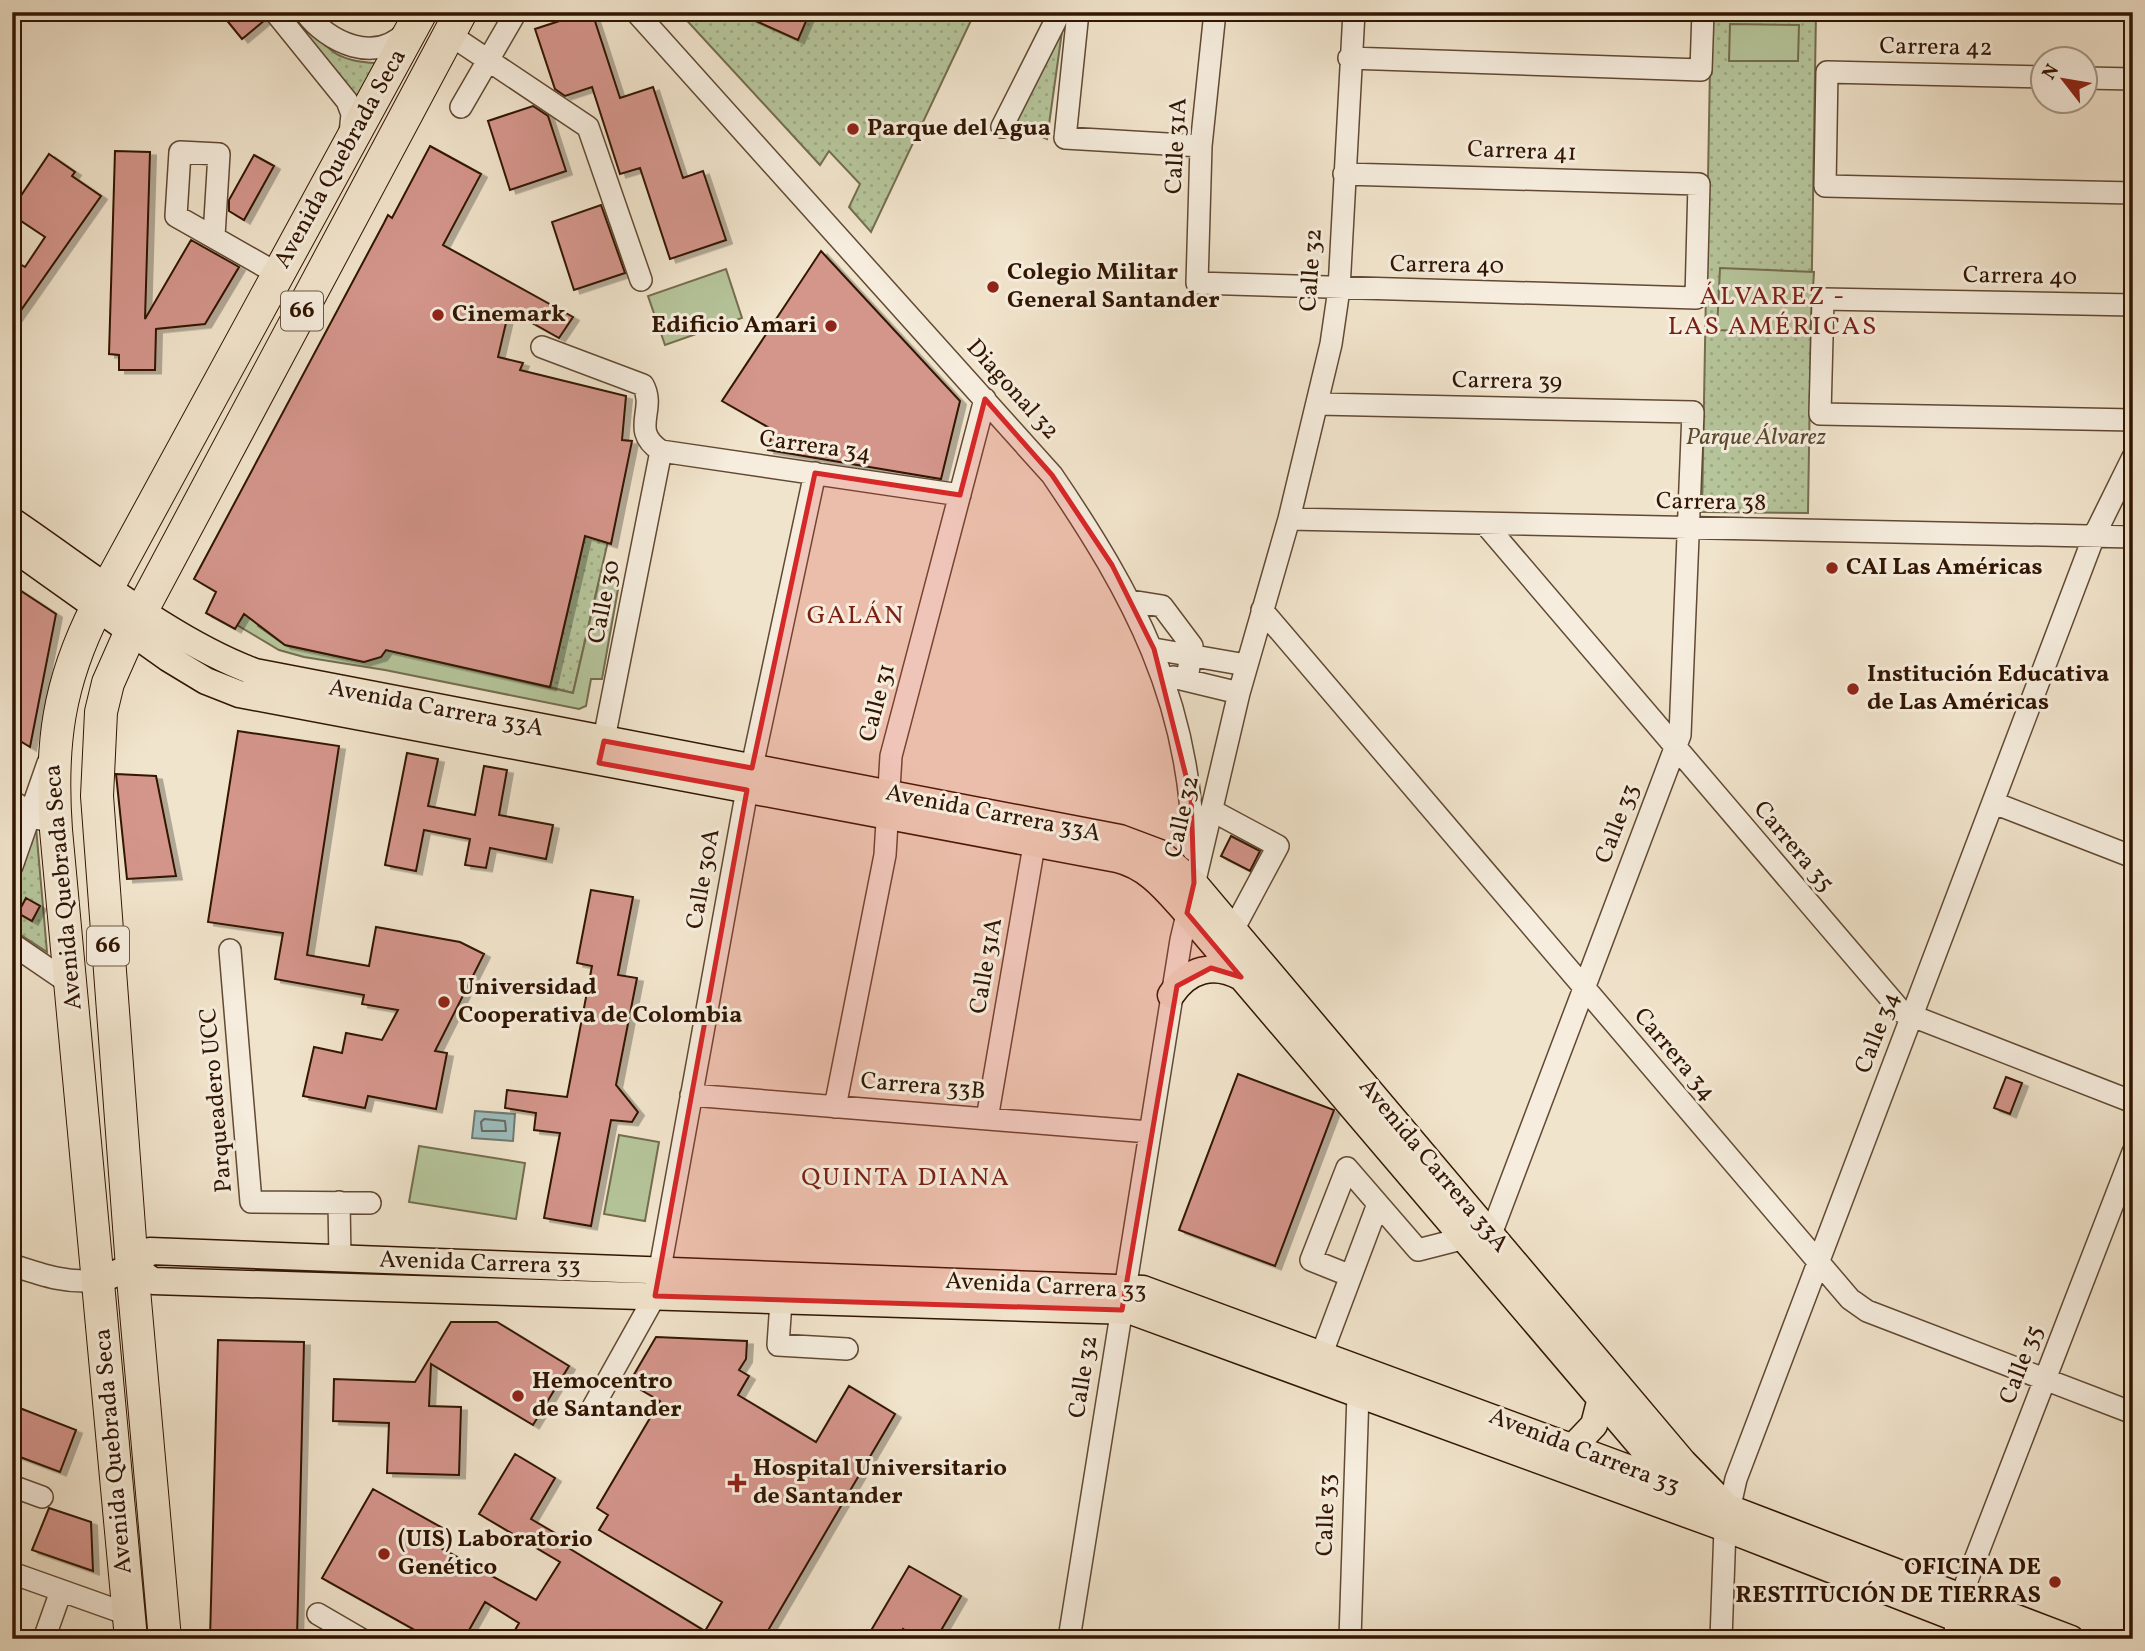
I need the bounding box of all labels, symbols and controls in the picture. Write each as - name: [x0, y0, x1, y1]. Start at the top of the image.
- street label: Carrera 42: [1879, 30, 1993, 66]
- street label: Avenida Quebrada Seca: [266, 43, 416, 275]
- north arrow: [2030, 46, 2100, 116]
- text: N: [2036, 59, 2066, 85]
- street label: Calle 31A: [1157, 97, 1197, 195]
- place label: Parque del Agua: [867, 112, 1051, 146]
- marker: Parque del Agua: [845, 121, 861, 137]
- street label: Carrera 41: [1467, 133, 1577, 171]
- street label: Calle 32: [1292, 227, 1332, 313]
- street label: Carrera 40: [1390, 248, 1504, 284]
- place label: Colegio Militar General Santander: [1007, 256, 1220, 318]
- street label: Carrera 40: [1963, 259, 2077, 295]
- marker: Colegio Militar General Santander: [985, 279, 1001, 295]
- district label: ÁLVAREZ - LAS AMÉRICAS: [1668, 279, 1878, 345]
- road number: 66: [281, 292, 323, 330]
- place label: Cinemark: [452, 298, 566, 332]
- marker: Cinemark: [430, 307, 446, 323]
- place label: Edificio Amari: [651, 309, 817, 343]
- marker: Edificio Amari: [823, 318, 839, 334]
- street label: Diagonal 32: [957, 332, 1067, 448]
- street label: Carrera 39: [1452, 364, 1562, 400]
- park label: Parque Álvarez: [1686, 421, 1827, 455]
- street label: Carrera 34: [757, 422, 873, 472]
- street label: Carrera 38: [1655, 485, 1767, 521]
- place label: CAI Las Américas: [1846, 551, 2043, 585]
- street label: Calle 30: [580, 557, 630, 647]
- marker: CAI Las Américas: [1824, 560, 1840, 576]
- district label: GALÁN: [807, 598, 905, 634]
- place label: Institución Educativa de Las Américas: [1867, 658, 2109, 720]
- street label: Calle 31: [851, 660, 905, 746]
- street label: Avenida Carrera 33A: [326, 671, 547, 747]
- marker: Institución Educativa de Las Américas: [1845, 681, 1861, 697]
- street label: Avenida Quebrada Seca: [36, 763, 92, 1011]
- street label: Calle 32: [1157, 773, 1209, 861]
- street label: Avenida Carrera 33A: [883, 776, 1104, 852]
- street label: Calle 33: [1587, 779, 1649, 869]
- street label: Carrera 35: [1745, 794, 1841, 900]
- street label: Calle 30A: [678, 826, 730, 932]
- street label: Calle 31A: [962, 915, 1012, 1017]
- road number: 66: [87, 926, 129, 965]
- place label: Universidad Cooperativa de Colombia: [458, 971, 742, 1033]
- street label: Calle 34: [1847, 987, 1909, 1079]
- marker: Universidad Cooperativa de Colombia: [436, 994, 452, 1010]
- street label: Carrera 34: [1625, 1001, 1723, 1109]
- street label: Parqueadero UCC: [192, 1006, 242, 1194]
- street label: Carrera 33B: [859, 1065, 987, 1109]
- street label: Avenida Carrera 33A: [1350, 1071, 1516, 1261]
- district label: QUINTA DIANA: [801, 1160, 1011, 1196]
- street label: Avenida Carrera 33: [379, 1243, 581, 1285]
- street label: Avenida Carrera 33: [945, 1265, 1147, 1309]
- street label: Calle 35: [1991, 1321, 2053, 1409]
- street label: Avenida Quebrada Seca: [86, 1327, 142, 1575]
- street label: Calle 32: [1061, 1333, 1107, 1421]
- place label: Hemocentro de Santander: [532, 1365, 682, 1427]
- marker: Hemocentro de Santander: [510, 1388, 526, 1404]
- street label: Avenida Carrera 33: [1484, 1400, 1684, 1504]
- place label: Hospital Universitario de Santander: [753, 1452, 1007, 1514]
- marker: Hospital Universitario de Santander: [727, 1473, 747, 1493]
- street label: Calle 33: [1309, 1473, 1345, 1557]
- place label: (UIS) Laboratorio Genético: [398, 1523, 593, 1585]
- marker: (UIS) Laboratorio Genético: [376, 1546, 392, 1562]
- place label: OFICINA DE RESTITUCIÓN DE TIERRAS: [1735, 1551, 2041, 1613]
- marker: OFICINA DE RESTITUCIÓN DE TIERRAS: [2047, 1574, 2063, 1590]

